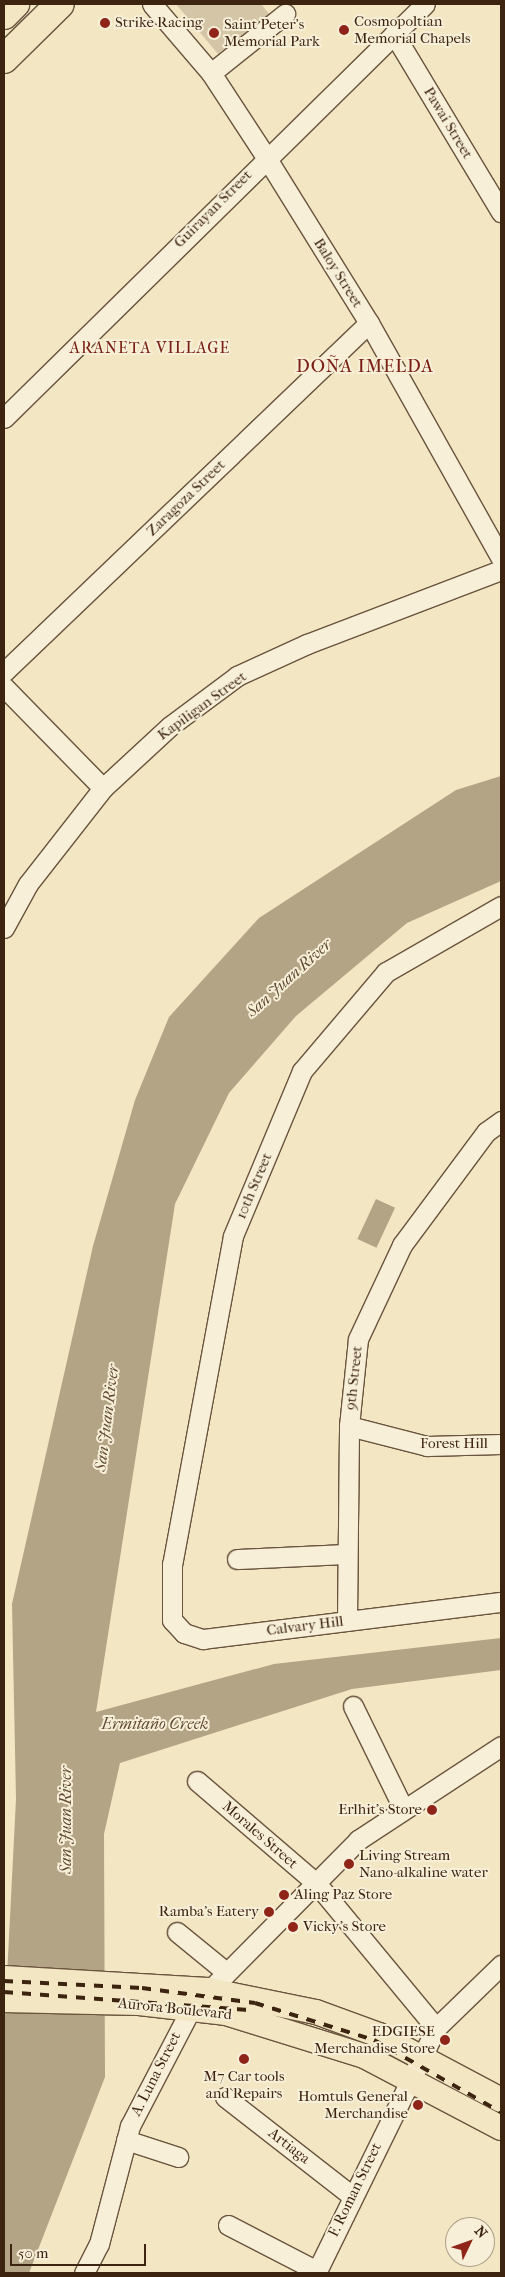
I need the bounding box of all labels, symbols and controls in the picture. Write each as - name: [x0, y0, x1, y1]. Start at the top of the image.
- place label: Cosmopoltian Memorial Chapels: [354, 12, 471, 47]
- place label: Strike Racing: [115, 14, 203, 32]
- place label: Saint Peter's Memorial Park: [224, 15, 320, 50]
- marker: Strike Racing: [99, 17, 111, 29]
- marker: Cosmopoltian Memorial Chapels: [338, 24, 350, 36]
- marker: Saint Peter's Memorial Park: [208, 27, 220, 39]
- street label: Pawai Street: [420, 84, 476, 162]
- street label: Guirayan Street: [170, 166, 256, 252]
- street label: Baloy Street: [310, 235, 366, 311]
- district label: ARANETA VILLAGE: [68, 338, 232, 358]
- district label: DOÑA IMELDA: [295, 356, 435, 378]
- street label: Zaragoza Street: [143, 456, 229, 540]
- street label: Kapiligan Street: [154, 668, 250, 744]
- water label: San Juan River: [243, 935, 335, 1021]
- street label: 10th Street: [232, 1150, 276, 1222]
- street label: 9th Street: [342, 1345, 366, 1411]
- water label: San Juan River: [91, 1363, 123, 1473]
- street label: Forest Hill: [420, 1435, 488, 1453]
- street label: Calvary Hill: [265, 1612, 345, 1640]
- water label: Ermitaño Creek: [101, 1714, 208, 1734]
- water label: San Juan River: [56, 1766, 76, 1874]
- street label: Morales Street: [219, 1797, 301, 1873]
- place label: Erlhit's Store: [338, 1801, 422, 1819]
- marker: Erlhit's Store: [426, 1804, 438, 1816]
- place label: Living Stream Nano-alkaline water: [359, 1846, 488, 1881]
- marker: Living Stream Nano-alkaline water: [343, 1858, 355, 1870]
- place label: Aling Paz Store: [294, 1886, 392, 1904]
- marker: Aling Paz Store: [278, 1889, 290, 1901]
- place label: Ramba's Eatery: [159, 1903, 259, 1921]
- marker: Ramba's Eatery: [263, 1906, 275, 1918]
- place label: Vicky's Store: [303, 1918, 386, 1936]
- marker: Vicky's Store: [287, 1921, 299, 1933]
- street label: Aurora Boulevard: [117, 1994, 233, 2024]
- place label: EDGIESE Merchandise Store: [314, 2022, 435, 2057]
- street label: A. Luna Street: [127, 2029, 185, 2119]
- marker: EDGIESE Merchandise Store: [439, 2034, 451, 2046]
- marker: M7 Car tools and Repairs: [238, 2053, 250, 2065]
- place label: M7 Car tools and Repairs: [204, 2067, 284, 2102]
- place label: Homtuls General Merchandise: [298, 2087, 408, 2122]
- marker: Homtuls General Merchandise: [412, 2099, 424, 2111]
- street label: Artiaga: [265, 2124, 313, 2168]
- street label: F. Roman Street: [324, 2140, 386, 2240]
- north arrow: [445, 2217, 495, 2267]
- text: N: [471, 2223, 491, 2242]
- scale bar: [12, 2234, 149, 2266]
- text: 50 m: [18, 2244, 48, 2262]

